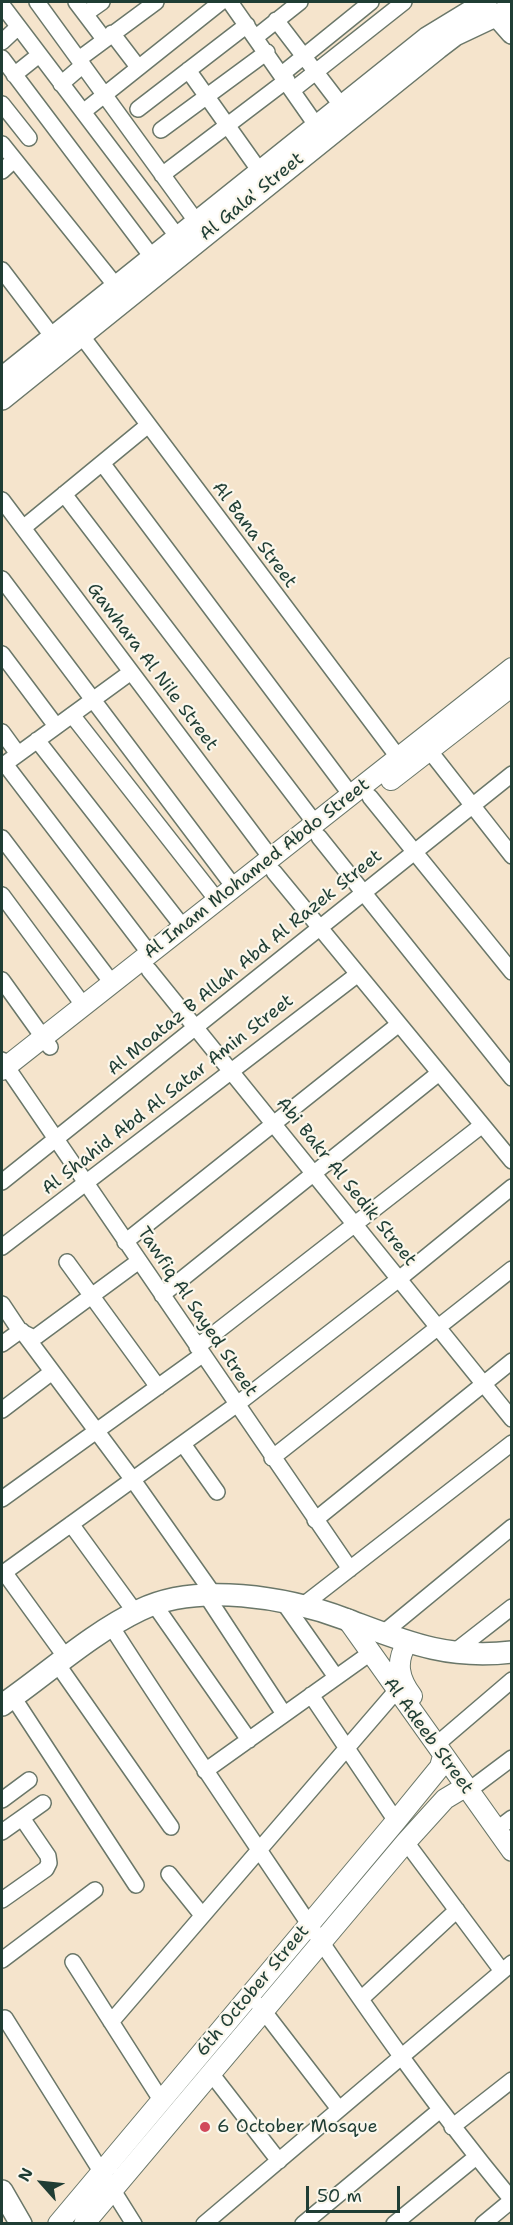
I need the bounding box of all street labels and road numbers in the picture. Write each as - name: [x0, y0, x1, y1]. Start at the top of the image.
- street label: Al Gala' Street: [196, 148, 308, 246]
- street label: Al Bana Street: [207, 478, 301, 592]
- street label: Gawhara Al Nile Street: [82, 579, 222, 755]
- street label: Al Imam Mohamed Abdo Street: [140, 774, 374, 964]
- street label: Al Moataz B Allah Abd Al Razek Street: [103, 845, 387, 1081]
- street label: Al Shahid Abd Al Satar Amin Street: [38, 990, 298, 1200]
- street label: Abi Bakr Al Sedik Street: [271, 1093, 421, 1271]
- street label: Tawfiq Al Sayed Street: [132, 1223, 262, 1401]
- street label: Al Adeeb Street: [378, 1674, 478, 1798]
- street label: 6th October Street: [192, 1921, 314, 2061]

